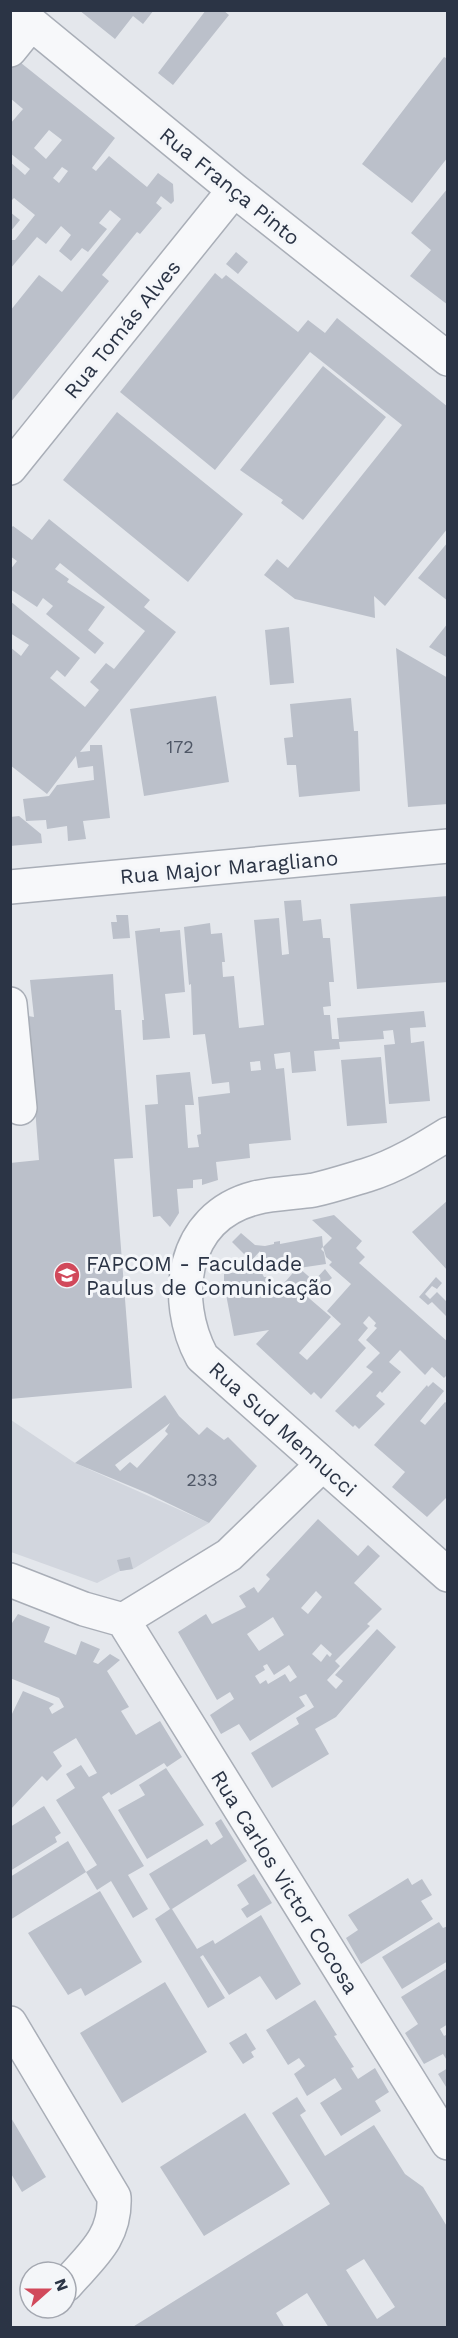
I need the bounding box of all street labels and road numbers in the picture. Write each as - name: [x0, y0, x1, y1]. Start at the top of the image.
- street label: Rua França Pinto: [155, 122, 305, 250]
- street label: Rua Tomás Alves: [59, 255, 185, 403]
- street label: Rua Major Maragliano: [119, 845, 339, 889]
- street label: Rua Sud Mennucci: [204, 1356, 362, 1502]
- street label: Rua Carlos Victor Cocosa: [206, 1766, 364, 1998]

